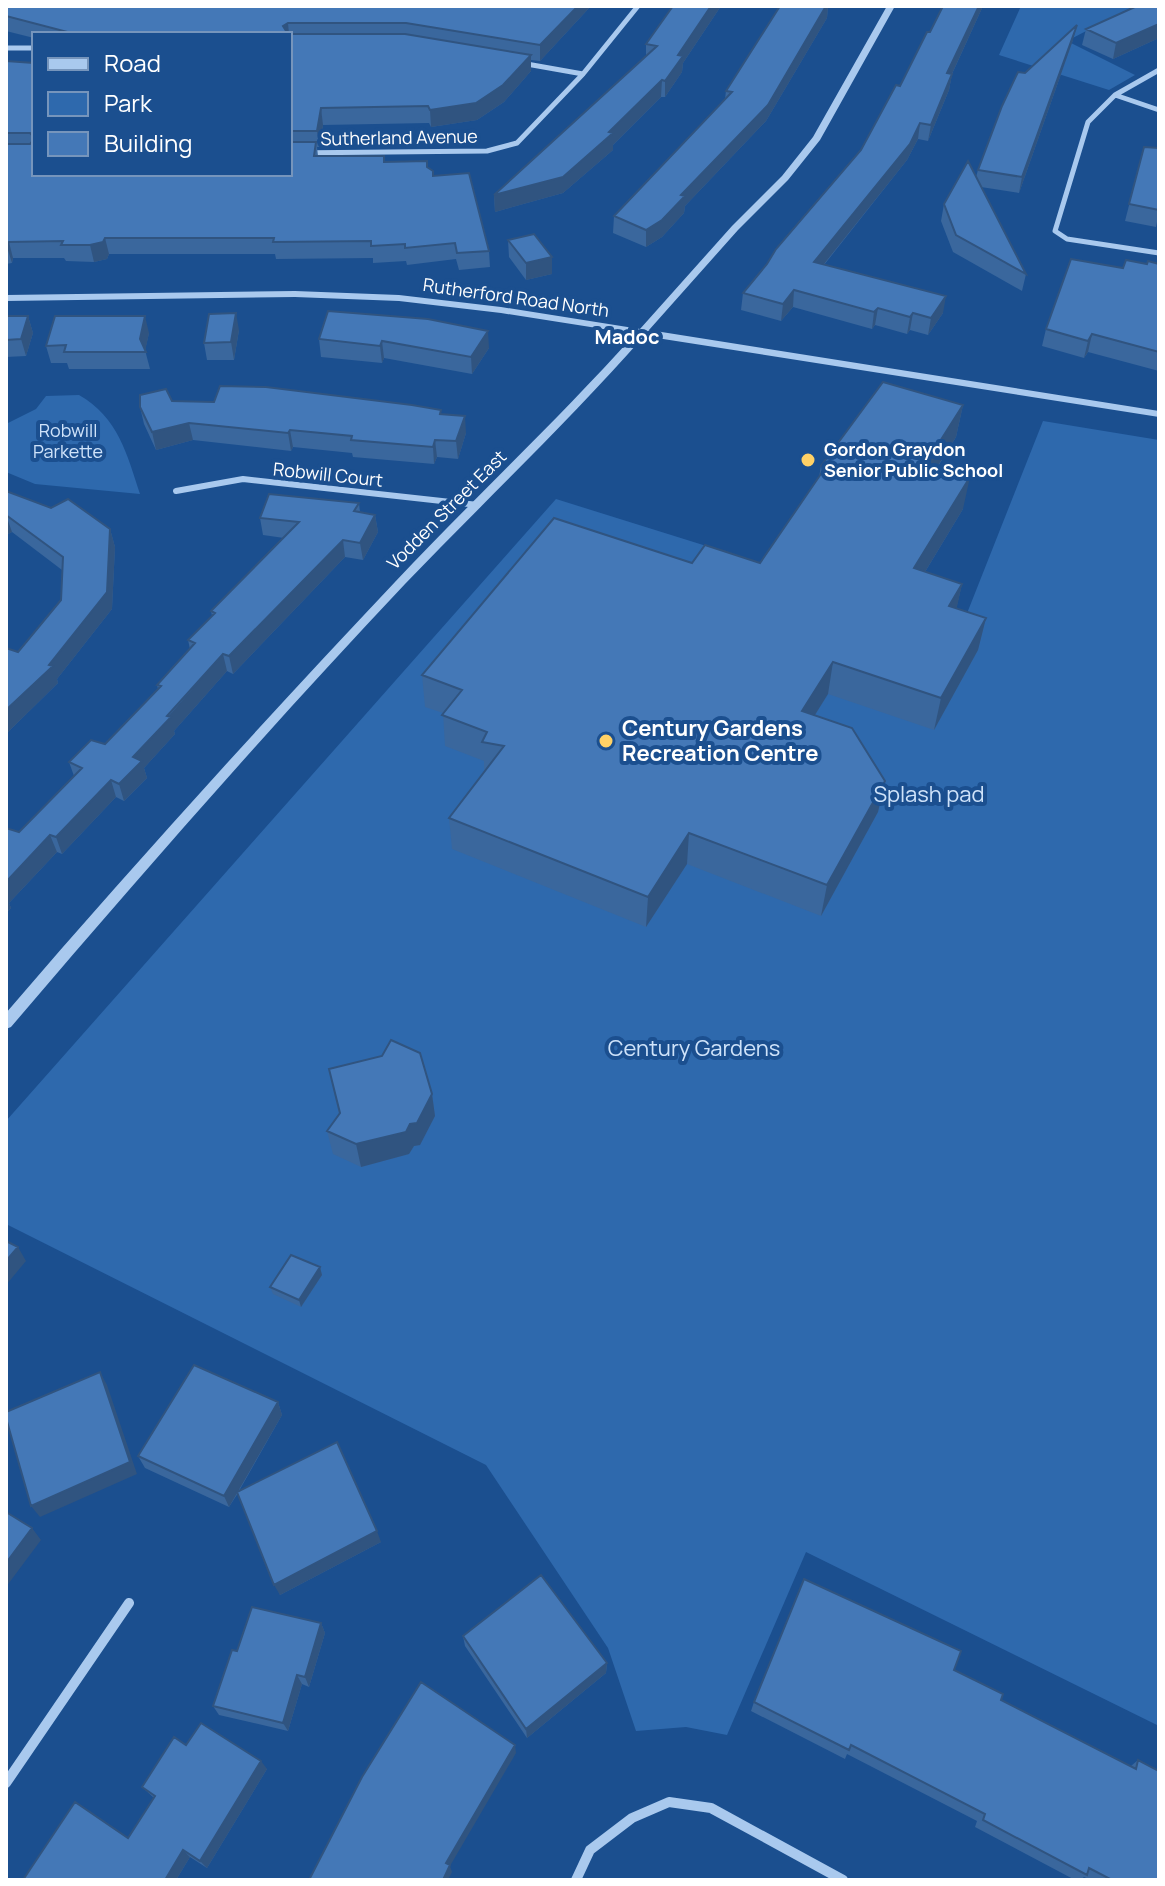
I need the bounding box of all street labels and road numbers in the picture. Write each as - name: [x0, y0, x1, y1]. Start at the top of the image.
- street label: Sutherland Avenue: [320, 124, 478, 150]
- street label: Rutherford Road North: [421, 272, 611, 322]
- street label: Vodden Street East: [381, 444, 511, 574]
- street label: Robwill Court: [272, 456, 384, 492]

